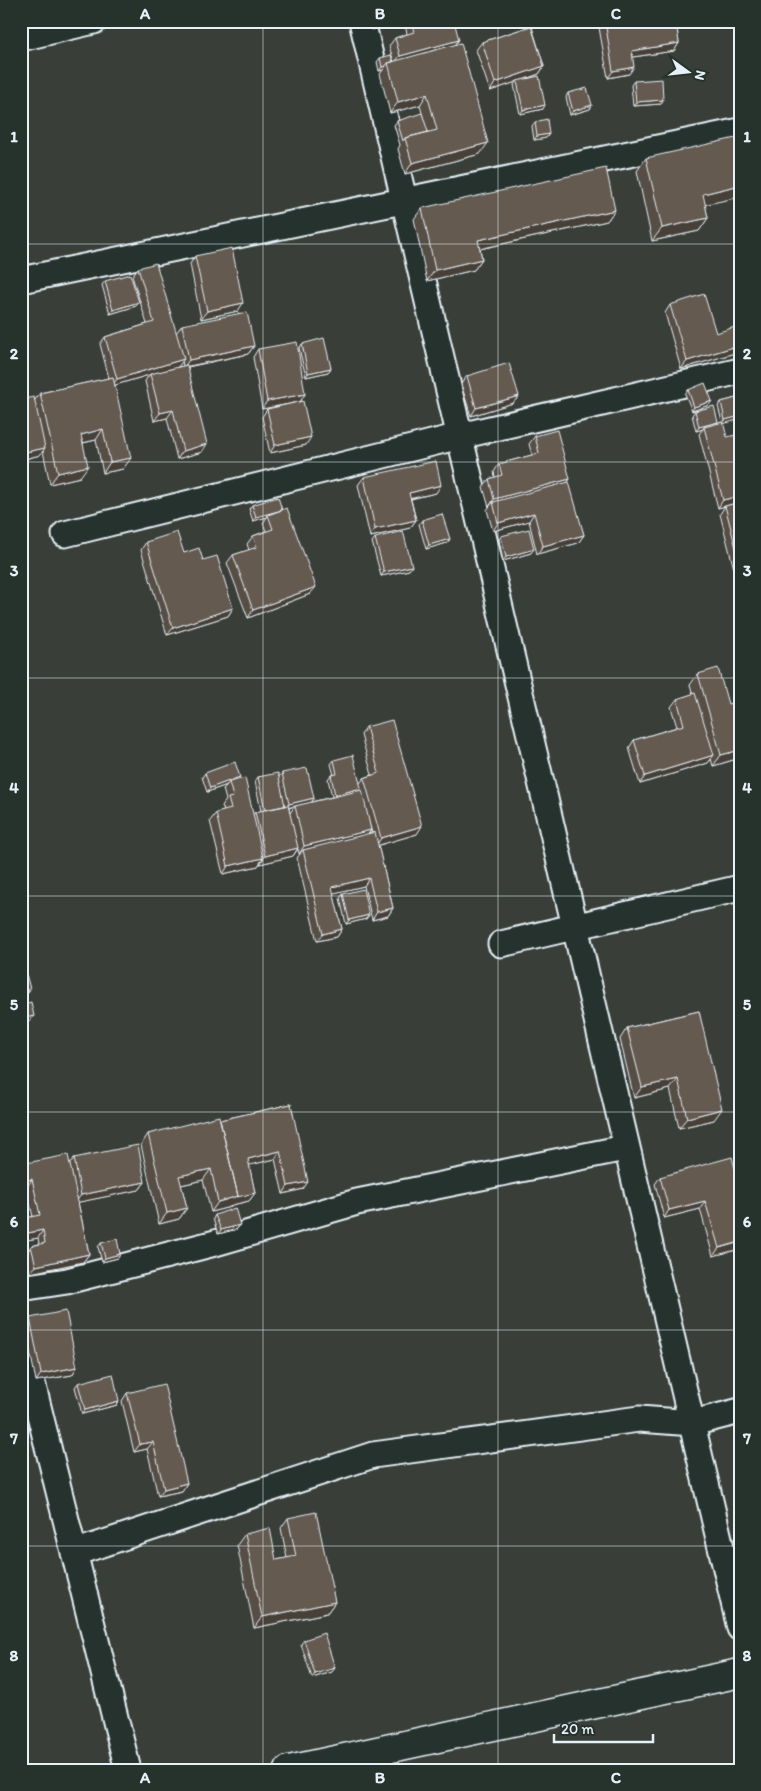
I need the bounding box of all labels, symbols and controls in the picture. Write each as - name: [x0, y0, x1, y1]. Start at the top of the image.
- text: A: [139, 4, 151, 23]
- text: B: [375, 4, 386, 23]
- text: C: [611, 4, 622, 23]
- north arrow: [664, 48, 714, 98]
- text: N: [691, 68, 710, 82]
- text: 1: [10, 127, 18, 146]
- text: 1: [743, 127, 751, 146]
- text: 2: [10, 344, 19, 363]
- text: 2: [743, 344, 752, 363]
- text: 3: [10, 561, 19, 580]
- text: 3: [743, 561, 752, 580]
- text: 4: [9, 778, 19, 797]
- text: 4: [742, 778, 752, 797]
- text: 5: [10, 995, 19, 1014]
- text: 5: [743, 995, 752, 1014]
- text: 6: [10, 1212, 19, 1231]
- text: 6: [743, 1212, 752, 1231]
- text: 7: [9, 1429, 18, 1448]
- text: 7: [742, 1429, 751, 1448]
- text: 8: [10, 1646, 19, 1665]
- text: 8: [743, 1646, 752, 1665]
- scale bar: [554, 1711, 652, 1743]
- text: 20 m: [561, 1720, 595, 1738]
- text: A: [139, 1768, 151, 1787]
- text: B: [375, 1768, 386, 1787]
- text: C: [611, 1768, 622, 1787]

